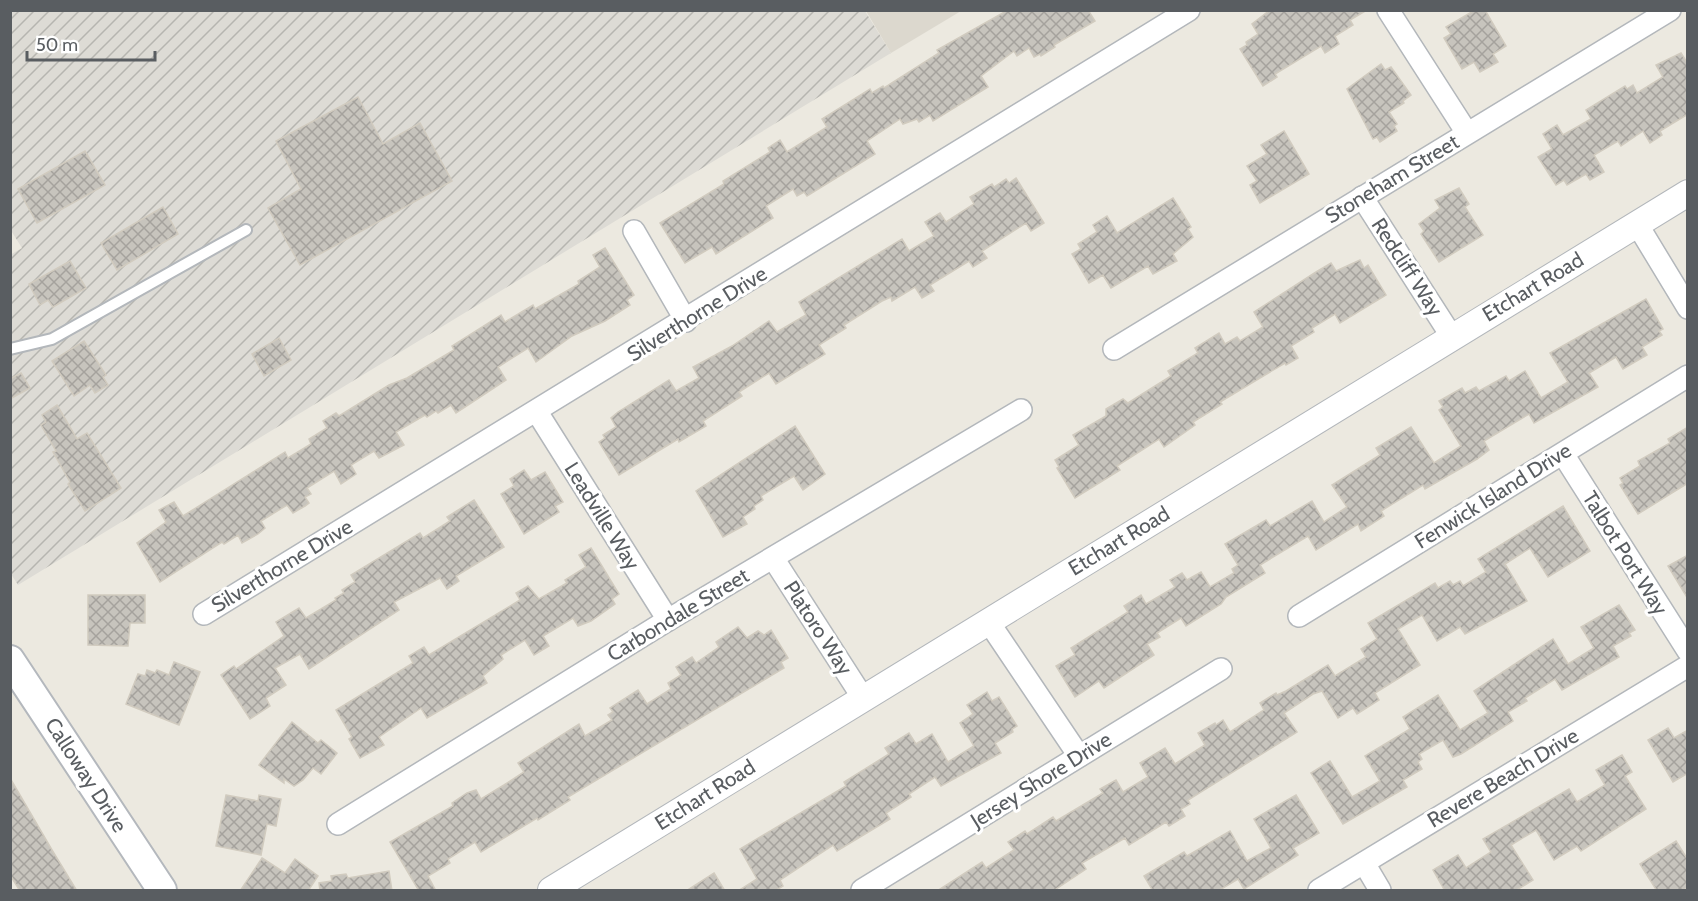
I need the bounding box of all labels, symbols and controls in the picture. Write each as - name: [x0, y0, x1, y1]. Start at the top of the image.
- scale bar: [27, 24, 154, 62]
- text: 50 m: [36, 34, 78, 56]
- street label: Stoneham Street: [1320, 129, 1463, 228]
- street label: Redcliff Way: [1367, 213, 1448, 321]
- street label: Etchart Road: [1478, 247, 1588, 326]
- street label: Silverthorne Drive: [622, 260, 771, 367]
- street label: Fenwick Island Drive: [1410, 437, 1576, 554]
- street label: Leadville Way: [559, 457, 646, 574]
- street label: Talbot Port Way: [1578, 486, 1674, 619]
- street label: Etchart Road: [1064, 501, 1174, 580]
- street label: Silverthorne Drive: [207, 514, 357, 617]
- street label: Carbondale Street: [602, 562, 753, 667]
- street label: Platoro Way: [779, 576, 858, 680]
- street label: Calloway Drive: [40, 713, 133, 837]
- street label: Revere Beach Drive: [1423, 722, 1583, 833]
- street label: Jersey Shore Drive: [965, 726, 1116, 833]
- street label: Etchart Road: [650, 754, 759, 835]

